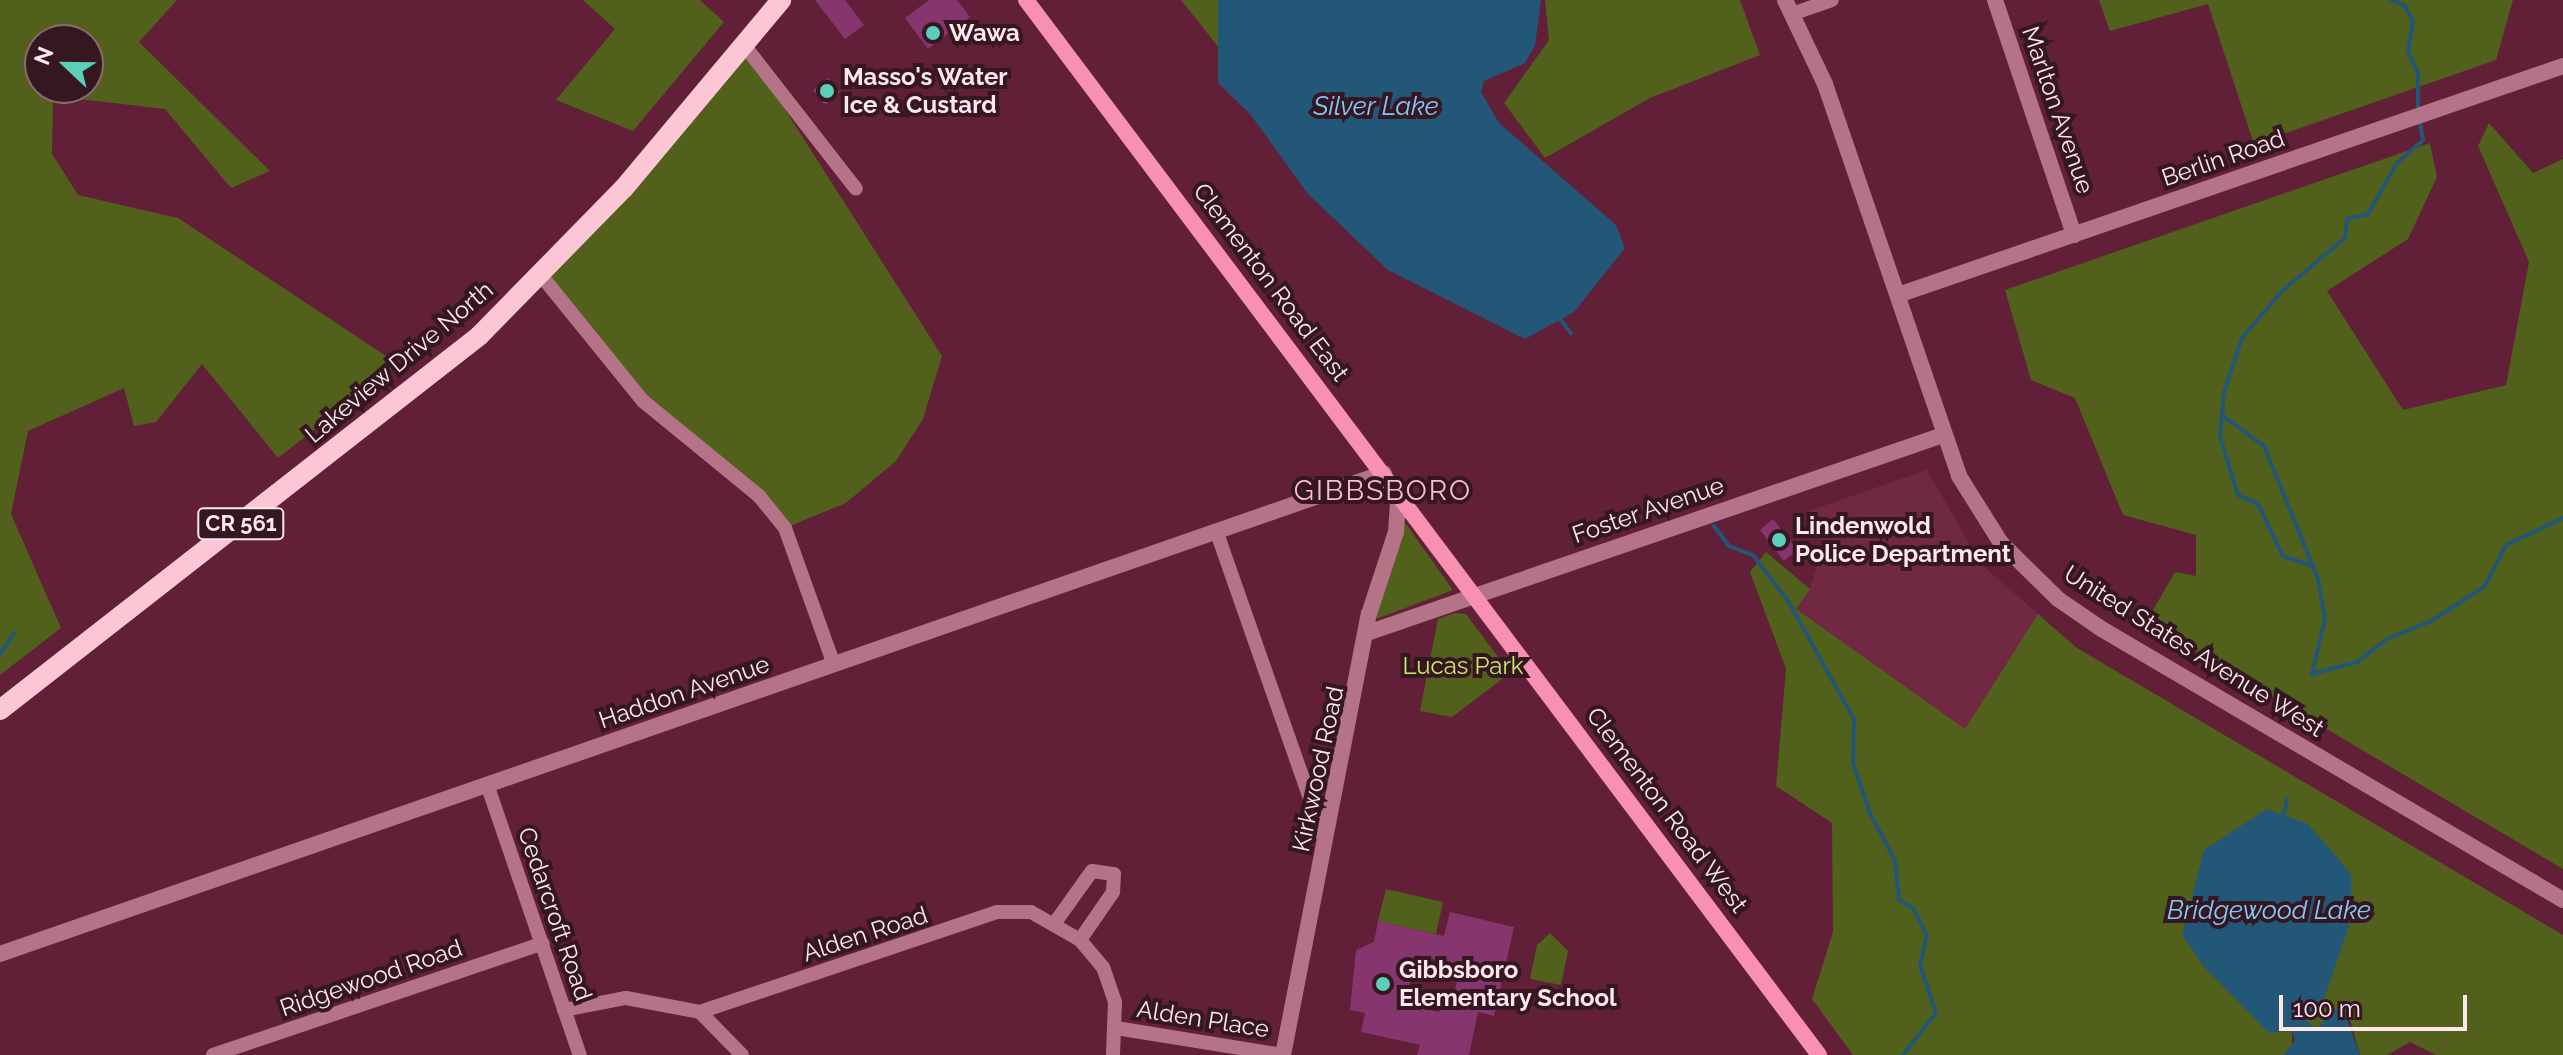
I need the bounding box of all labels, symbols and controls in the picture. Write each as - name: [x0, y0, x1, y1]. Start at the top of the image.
- place label: Wawa: [949, 19, 1020, 47]
- street label: Marlton Avenue: [2016, 22, 2100, 198]
- north arrow: [24, 24, 104, 104]
- marker: Wawa: [924, 24, 942, 42]
- text: N: [28, 43, 59, 68]
- place label: Masso's Water Ice & Custard: [843, 63, 1008, 119]
- marker: Masso's Water Ice & Custard: [818, 82, 836, 100]
- water label: Silver Lake: [1313, 91, 1439, 123]
- street label: Berlin Road: [2158, 124, 2288, 192]
- street label: Clementon Road East: [1187, 177, 1355, 387]
- street label: Lakeview Drive North: [299, 275, 499, 449]
- street label: Foster Avenue: [1568, 470, 1728, 550]
- district label: GIBBSBORO: [1294, 474, 1472, 508]
- road number: CR 561: [197, 506, 285, 542]
- place label: Lindenwold Police Department: [1795, 512, 2011, 568]
- marker: Lindenwold Police Department: [1770, 531, 1788, 549]
- street label: United States Avenue West: [2058, 559, 2330, 743]
- street label: Haddon Avenue: [595, 649, 773, 735]
- park label: Lucas Park: [1402, 652, 1524, 680]
- street label: Kirkwood Road: [1286, 684, 1350, 854]
- street label: Clementon Road West: [1580, 701, 1754, 919]
- street label: Cedarcroft Road: [512, 823, 598, 1005]
- water label: Bridgewood Lake: [2167, 895, 2371, 927]
- street label: Alden Road: [799, 900, 931, 968]
- street label: Ridgewood Road: [276, 933, 466, 1023]
- place label: Gibbsboro Elementary School: [1399, 956, 1617, 1012]
- marker: Gibbsboro Elementary School: [1374, 975, 1392, 993]
- scale bar: [2283, 979, 2471, 1029]
- street label: Alden Place: [1135, 994, 1271, 1044]
- text: 100 m: [2293, 994, 2361, 1023]

